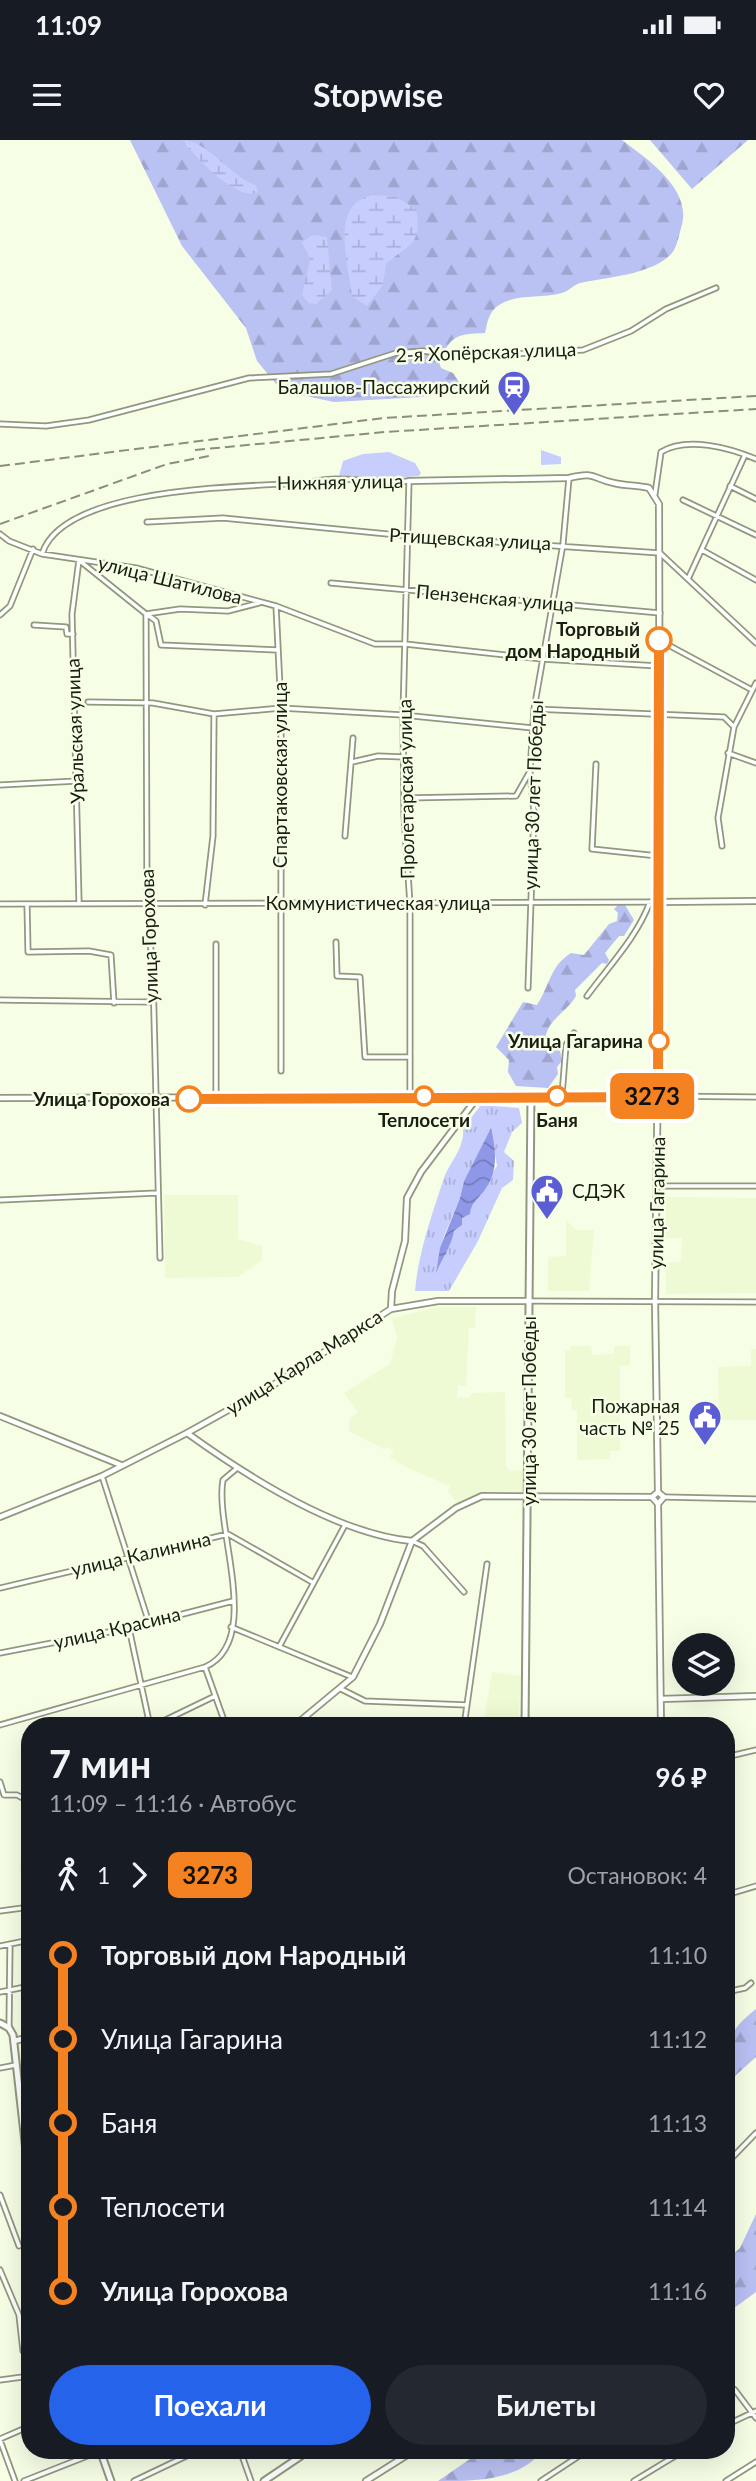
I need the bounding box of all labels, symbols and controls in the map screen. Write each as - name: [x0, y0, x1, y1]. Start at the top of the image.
- text: 11:09: [35, 9, 102, 41]
- text: Stopwise: [313, 75, 443, 114]
- icon: menu: [28, 76, 66, 114]
- icon: heart: [690, 76, 728, 114]
- street label: 2-я Хопёрская улица: [395, 337, 577, 366]
- station icon: Балашов-Пассажирский: [495, 368, 533, 417]
- place label: Балашов-Пассажирский: [278, 375, 490, 398]
- street label: Нижняя улица: [277, 469, 403, 494]
- street label: Ртищевская улица: [388, 523, 552, 554]
- street label: улица Шатилова: [96, 551, 244, 609]
- street label: Пензенская улица: [415, 579, 575, 616]
- place label: Торговый дом Народный: [505, 617, 640, 662]
- marker: Торговый дом Народный: [646, 627, 672, 653]
- street label: Уральская улица: [60, 658, 89, 804]
- street label: Спартаковская улица: [268, 682, 291, 868]
- street label: Пролетарская улица: [392, 699, 419, 879]
- street label: улица 30 лет Победы: [518, 700, 547, 890]
- street label: улица Горохова: [135, 869, 162, 1003]
- street label: Коммунистическая улица: [266, 891, 490, 914]
- place label: Улица Гагарина: [507, 1029, 643, 1052]
- marker: Улица Гагарина: [649, 1031, 669, 1051]
- line badge: 3273: [603, 1073, 701, 1119]
- text: 3273: [624, 1081, 680, 1110]
- marker: Улица Горохова: [176, 1086, 202, 1112]
- marker: Теплосети: [414, 1086, 434, 1106]
- marker: Баня: [547, 1086, 567, 1106]
- place label: Улица Горохова: [32, 1087, 170, 1110]
- place label: Теплосети: [378, 1108, 470, 1131]
- place label: Баня: [536, 1108, 578, 1131]
- street label: улица Гагарина: [644, 1137, 669, 1269]
- public building icon: СДЭК: [528, 1172, 566, 1221]
- place label: СДЭК: [572, 1179, 625, 1202]
- street label: улица Карла Маркса: [221, 1304, 386, 1419]
- street label: улица 30 лет Победы: [517, 1316, 540, 1506]
- place label: Пожарная часть № 25: [579, 1394, 680, 1439]
- public building icon: Пожарная часть № 25: [686, 1398, 724, 1447]
- street label: улица Калинина: [69, 1526, 213, 1581]
- street label: улица Красина: [51, 1602, 183, 1653]
- map controls: [672, 1633, 735, 1696]
- button: layers: [672, 1633, 735, 1696]
- text: 7 мин: [49, 1740, 151, 1786]
- text: 96 ₽: [655, 1761, 707, 1793]
- text: 11:09 – 11:16 · Автобус: [49, 1789, 297, 1817]
- icon: walk: [49, 1856, 87, 1894]
- icon: forward: [120, 1856, 158, 1894]
- text: 3273: [182, 1860, 238, 1889]
- text: 1: [97, 1861, 110, 1889]
- text: Остановок: 4: [567, 1861, 707, 1889]
- text: Торговый дом Народный: [101, 1939, 406, 1971]
- text: 11:10: [648, 1941, 707, 1969]
- text: Улица Гагарина: [101, 2023, 283, 2055]
- text: 11:12: [648, 2025, 707, 2053]
- text: Баня: [101, 2107, 157, 2139]
- text: 11:13: [648, 2109, 707, 2137]
- text: Теплосети: [101, 2191, 225, 2223]
- text: 11:14: [648, 2193, 707, 2221]
- text: Улица Горохова: [101, 2275, 288, 2307]
- text: 11:16: [648, 2277, 707, 2305]
- button: Поехали: [49, 2365, 371, 2445]
- button: Билеты: [385, 2365, 707, 2445]

